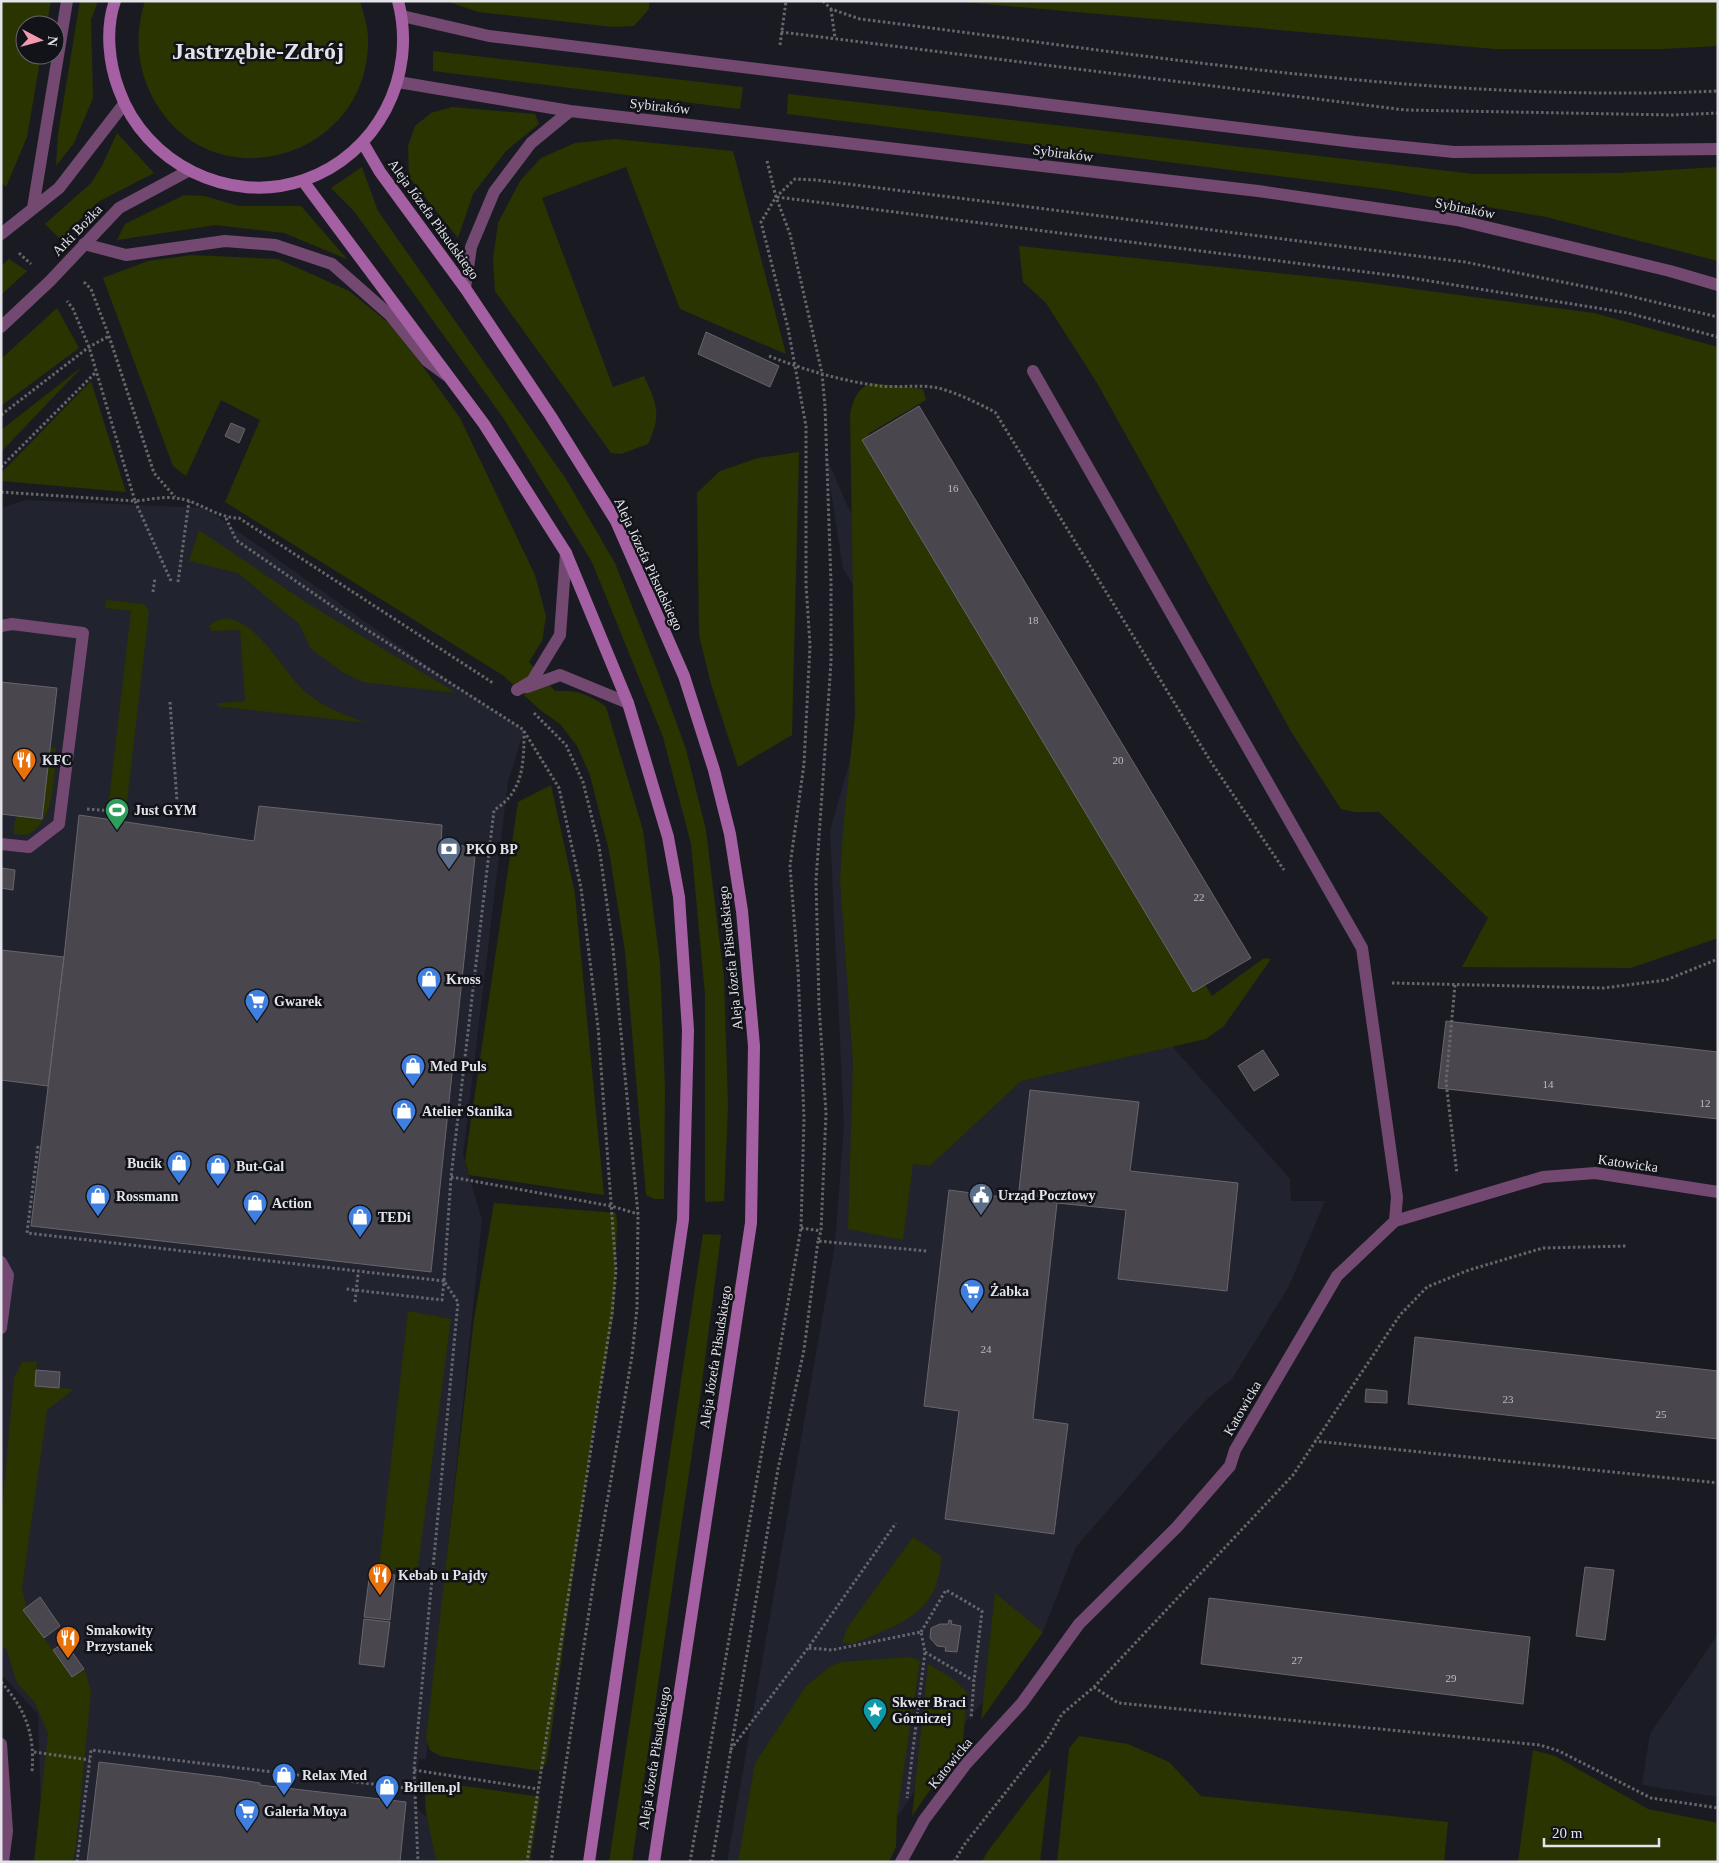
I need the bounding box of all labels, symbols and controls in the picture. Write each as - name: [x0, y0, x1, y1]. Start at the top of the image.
- north arrow: [15, 15, 65, 65]
- text: N: [44, 35, 60, 47]
- district label: Jastrzębie-Zdrój: [172, 38, 344, 64]
- street label: Sybiraków: [629, 96, 692, 117]
- street label: Sybiraków: [1032, 142, 1095, 165]
- street label: Aleja Józefa Piłsudskiego: [385, 156, 482, 282]
- street label: Sybiraków: [1434, 195, 1497, 222]
- street label: Arki Bożka: [49, 201, 106, 259]
- house number: 16: [948, 482, 959, 494]
- street label: Aleja Józefa Piłsudskiego: [611, 495, 686, 633]
- house number: 18: [1028, 614, 1039, 626]
- restaurant icon: KFC: [11, 747, 37, 781]
- place label: KFC: [42, 753, 72, 768]
- house number: 20: [1113, 754, 1124, 766]
- sports icon: Just GYM: [104, 797, 130, 831]
- place label: Just GYM: [134, 803, 197, 818]
- bank icon: PKO BP: [436, 836, 462, 870]
- place label: PKO BP: [466, 842, 518, 857]
- street label: Aleja Józefa Piłsudskiego: [715, 885, 746, 1031]
- house number: 22: [1194, 891, 1205, 903]
- shop icon: Kross: [416, 966, 442, 1000]
- place label: Kross: [446, 972, 481, 987]
- supermarket icon: Gwarek: [244, 988, 270, 1022]
- place label: Gwarek: [274, 994, 322, 1009]
- shop icon: Med Puls: [400, 1053, 426, 1087]
- place label: Med Puls: [430, 1059, 487, 1074]
- house number: 14: [1543, 1078, 1554, 1090]
- house number: 12: [1700, 1097, 1711, 1109]
- shop icon: Atelier Stanika: [391, 1098, 417, 1132]
- place label: Atelier Stanika: [422, 1104, 512, 1119]
- shop icon: Bucik: [166, 1150, 192, 1184]
- street label: Katowicka: [1597, 1152, 1660, 1175]
- shop icon: But-Gal: [205, 1153, 231, 1187]
- place label: Bucik: [127, 1156, 162, 1171]
- place label: But-Gal: [236, 1159, 284, 1174]
- public building icon: Urząd Pocztowy: [968, 1182, 994, 1216]
- shop icon: Rossmann: [85, 1183, 111, 1217]
- place label: Urząd Pocztowy: [998, 1188, 1096, 1203]
- place label: Rossmann: [116, 1189, 178, 1204]
- shop icon: Action: [242, 1190, 268, 1224]
- place label: Action: [272, 1196, 312, 1211]
- shop icon: TEDi: [347, 1204, 373, 1238]
- place label: TEDi: [378, 1210, 411, 1225]
- supermarket icon: Żabka: [959, 1278, 985, 1312]
- place label: Żabka: [990, 1283, 1029, 1299]
- street label: Aleja Józefa Piłsudskiego: [697, 1284, 734, 1430]
- house number: 24: [981, 1343, 992, 1355]
- street label: Katowicka: [1221, 1378, 1264, 1438]
- house number: 23: [1503, 1393, 1514, 1405]
- house number: 25: [1656, 1408, 1667, 1420]
- restaurant icon: Kebab u Pajdy: [367, 1562, 393, 1596]
- place label: Kebab u Pajdy: [398, 1568, 487, 1583]
- place label: Smakowity Przystanek: [86, 1623, 153, 1654]
- restaurant icon: Smakowity Przystanek: [55, 1625, 81, 1659]
- house number: 27: [1292, 1654, 1303, 1666]
- house number: 29: [1446, 1672, 1457, 1684]
- street label: Aleja Józefa Piłsudskiego: [636, 1685, 673, 1831]
- place label: Skwer Braci Górniczej: [892, 1695, 966, 1726]
- place icon: Skwer Braci Górniczej: [862, 1697, 888, 1731]
- street label: Katowicka: [925, 1734, 976, 1792]
- shop icon: Relax Med: [271, 1762, 297, 1796]
- place label: Relax Med: [302, 1768, 367, 1783]
- shop icon: Brillen.pl: [374, 1774, 400, 1808]
- place label: Brillen.pl: [404, 1780, 461, 1795]
- supermarket icon: Galeria Moya: [234, 1798, 260, 1832]
- place label: Galeria Moya: [264, 1804, 347, 1819]
- scale bar: [1544, 1816, 1659, 1848]
- text: 20 m: [1552, 1825, 1583, 1841]

